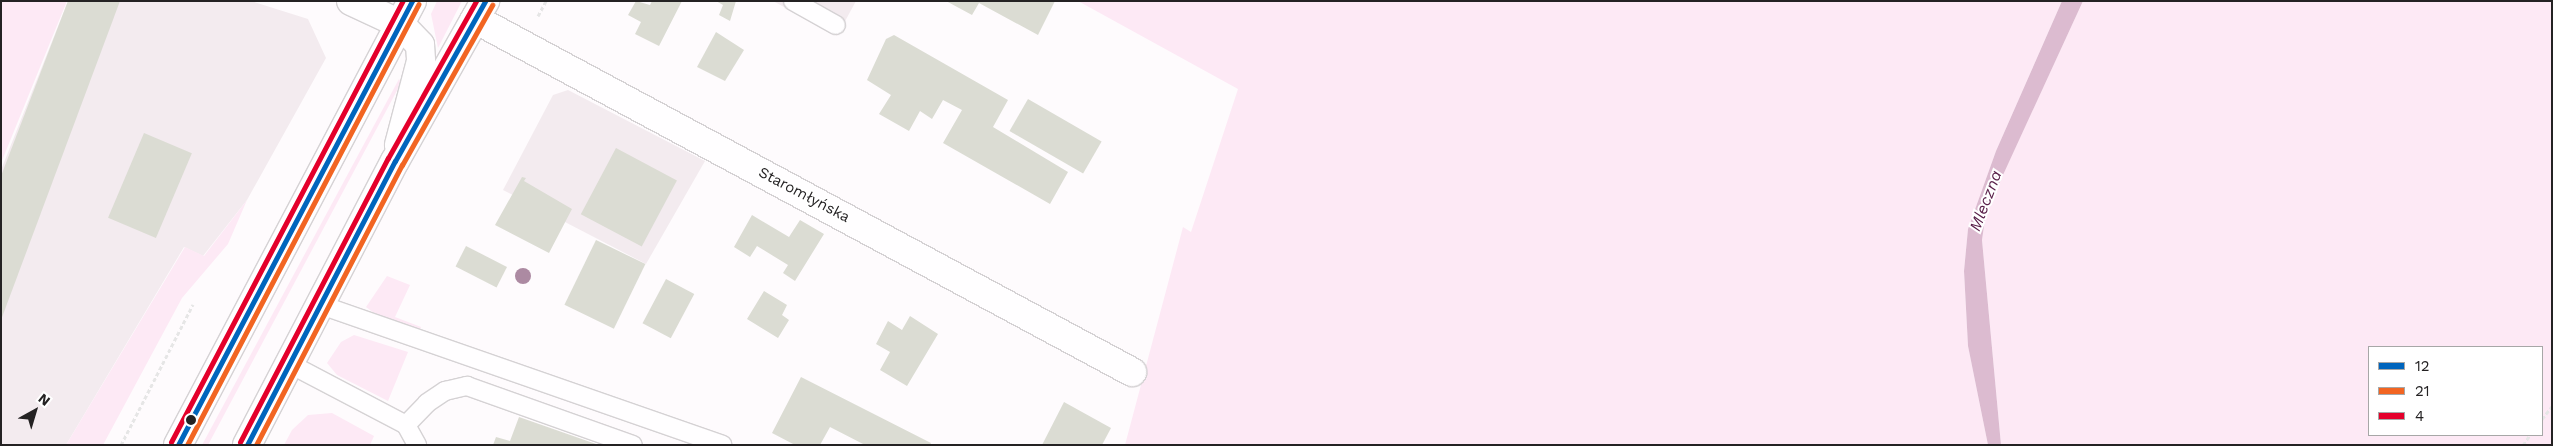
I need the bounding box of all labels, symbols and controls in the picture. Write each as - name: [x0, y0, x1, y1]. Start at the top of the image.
- street label: Staromłyńska: [755, 163, 853, 227]
- water label: Mleczna: [1966, 168, 2006, 234]
- legend: [2368, 346, 2543, 436]
- text: 12: [2415, 357, 2430, 375]
- text: 21: [2415, 382, 2430, 400]
- north arrow: [10, 386, 60, 436]
- text: N: [35, 390, 54, 409]
- text: 4: [2415, 407, 2424, 425]
- unlabelled marker: [186, 415, 196, 425]

